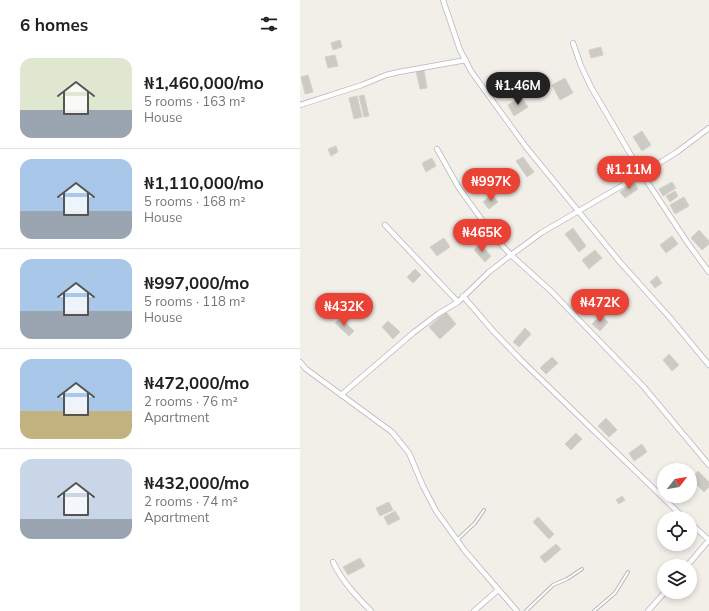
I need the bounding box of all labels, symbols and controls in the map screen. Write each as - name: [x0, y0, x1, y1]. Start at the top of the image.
- icon: filters: [258, 13, 280, 35]
- text: 6 homes: [20, 14, 88, 35]
- text: ₦1,460,000/mo: [144, 72, 264, 93]
- pin: ₦1.46M: [485, 72, 551, 106]
- icon: home: [52, 74, 100, 122]
- text: ₦1.46M: [495, 77, 541, 93]
- text: 5 rooms · 163 m²: [144, 93, 245, 109]
- text: House: [144, 109, 182, 125]
- pin: ₦1.11M: [596, 156, 662, 190]
- text: ₦1.11M: [606, 161, 652, 177]
- pin: ₦997K: [463, 168, 519, 202]
- text: ₦1,110,000/mo: [144, 172, 264, 193]
- text: ₦997K: [471, 173, 511, 189]
- icon: home: [52, 175, 100, 223]
- text: 5 rooms · 168 m²: [144, 193, 245, 209]
- text: House: [144, 209, 182, 225]
- pin: ₦465K: [454, 219, 510, 253]
- text: ₦465K: [462, 224, 502, 240]
- text: ₦997,000/mo: [144, 272, 249, 293]
- icon: home: [52, 275, 100, 323]
- pin: ₦472K: [572, 289, 628, 323]
- text: 5 rooms · 118 m²: [144, 293, 245, 309]
- pin: ₦432K: [316, 293, 372, 327]
- text: ₦472K: [580, 294, 620, 310]
- text: ₦432K: [324, 298, 364, 314]
- text: House: [144, 309, 182, 325]
- text: ₦472,000/mo: [144, 372, 249, 393]
- icon: home: [52, 375, 100, 423]
- text: 2 rooms · 76 m²: [144, 393, 238, 409]
- text: Apartment: [144, 409, 209, 425]
- north arrow: [657, 463, 697, 503]
- map controls: [657, 463, 697, 599]
- text: ₦432,000/mo: [144, 472, 249, 493]
- icon: home: [52, 475, 100, 523]
- text: 2 rooms · 74 m²: [144, 493, 238, 509]
- text: Apartment: [144, 509, 209, 525]
- button: locate: [657, 511, 697, 551]
- button: layers: [657, 559, 697, 599]

